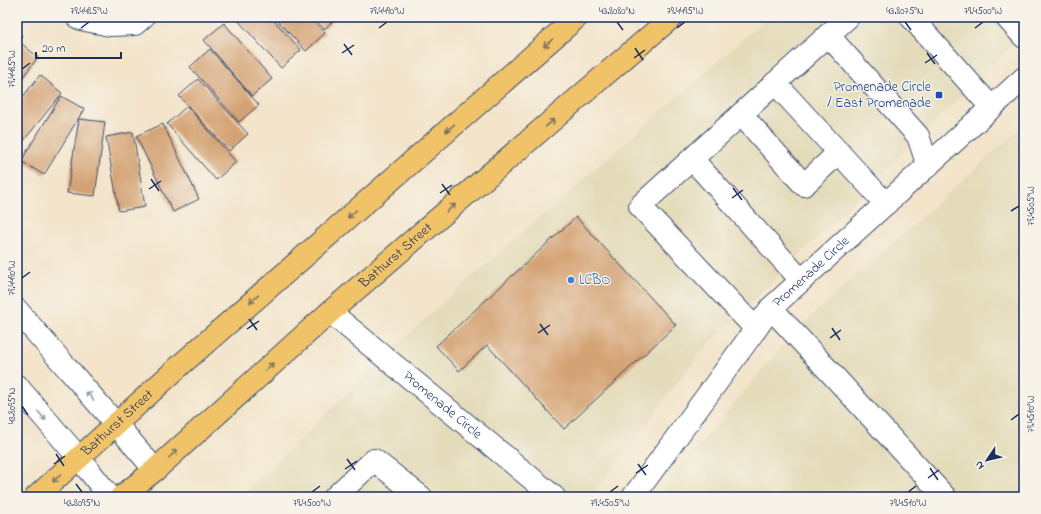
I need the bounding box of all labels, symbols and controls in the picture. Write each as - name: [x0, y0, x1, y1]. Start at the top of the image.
- text: 79.4485°W: [70, 4, 108, 19]
- text: 79.4490°W: [369, 4, 405, 19]
- text: 43.8080°N: [599, 4, 635, 19]
- text: 79.4495°W: [667, 4, 704, 19]
- text: 43.8075°N: [886, 4, 924, 19]
- text: 79.4500°W: [964, 4, 1002, 19]
- scale bar: [36, 34, 121, 60]
- one-way arrow: [543, 38, 553, 47]
- text: 20 m: [42, 40, 65, 58]
- text: 79.4485°W: [5, 50, 20, 88]
- place label: Promenade Circle / East Promenade: [827, 77, 932, 114]
- marker: Promenade Circle / East Promenade: [934, 90, 944, 100]
- one-way arrow: [545, 118, 555, 127]
- one-way arrow: [445, 124, 455, 133]
- text: 79.4505°W: [1024, 186, 1039, 226]
- one-way arrow: [446, 203, 457, 212]
- one-way arrow: [347, 209, 357, 218]
- street label: Bathurst Street: [354, 217, 437, 294]
- street label: Promenade Circle: [768, 231, 855, 312]
- text: 79.4490°W: [5, 260, 20, 296]
- place label: LCBO: [579, 270, 611, 291]
- marker: LCBO: [566, 275, 576, 285]
- one-way arrow: [249, 295, 260, 304]
- one-way arrow: [264, 362, 274, 372]
- street label: Promenade Circle: [398, 366, 487, 445]
- street label: Bathurst Street: [76, 384, 158, 462]
- text: 43.8095°N: [5, 387, 20, 424]
- one-way arrow: [86, 391, 95, 401]
- text: 79.4510°W: [1024, 395, 1039, 432]
- one-way arrow: [38, 410, 47, 421]
- north arrow: [967, 440, 1007, 480]
- one-way arrow: [167, 449, 178, 458]
- text: N: [971, 458, 988, 473]
- one-way arrow: [52, 474, 62, 483]
- text: 43.8095°N: [64, 496, 101, 511]
- text: 79.4500°W: [293, 496, 331, 511]
- text: 79.4505°W: [590, 496, 630, 511]
- text: 79.4510°W: [890, 496, 927, 511]

